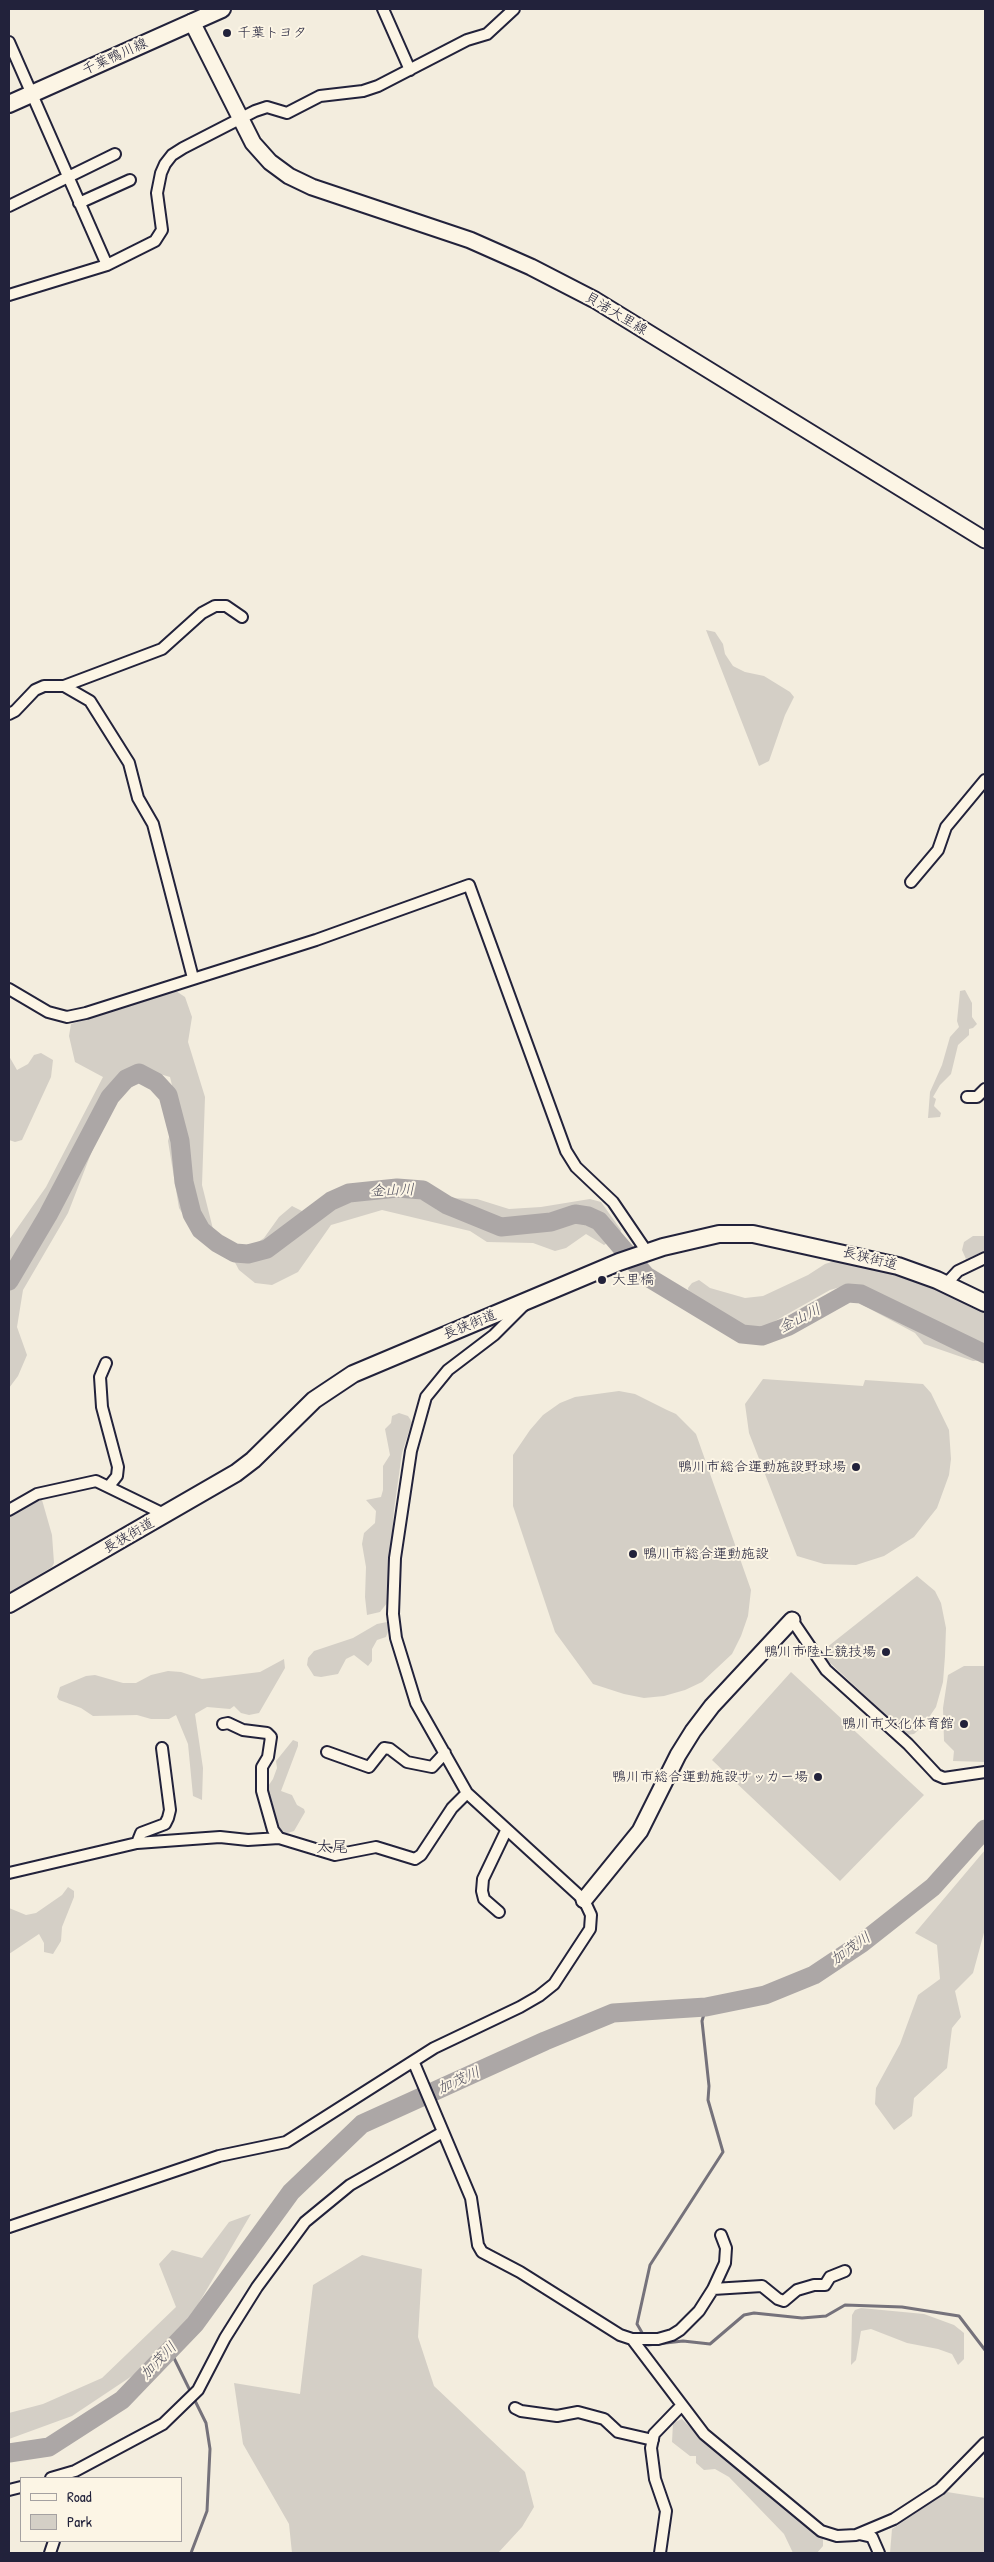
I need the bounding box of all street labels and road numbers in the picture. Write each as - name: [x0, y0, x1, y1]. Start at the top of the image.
- street label: 千葉鴨川線: [80, 35, 150, 79]
- street label: 貝渚大里線: [582, 289, 650, 339]
- street label: 長狭街道: [841, 1244, 899, 1274]
- street label: 長狭街道: [441, 1307, 499, 1343]
- street label: 長狭街道: [101, 1515, 157, 1557]

